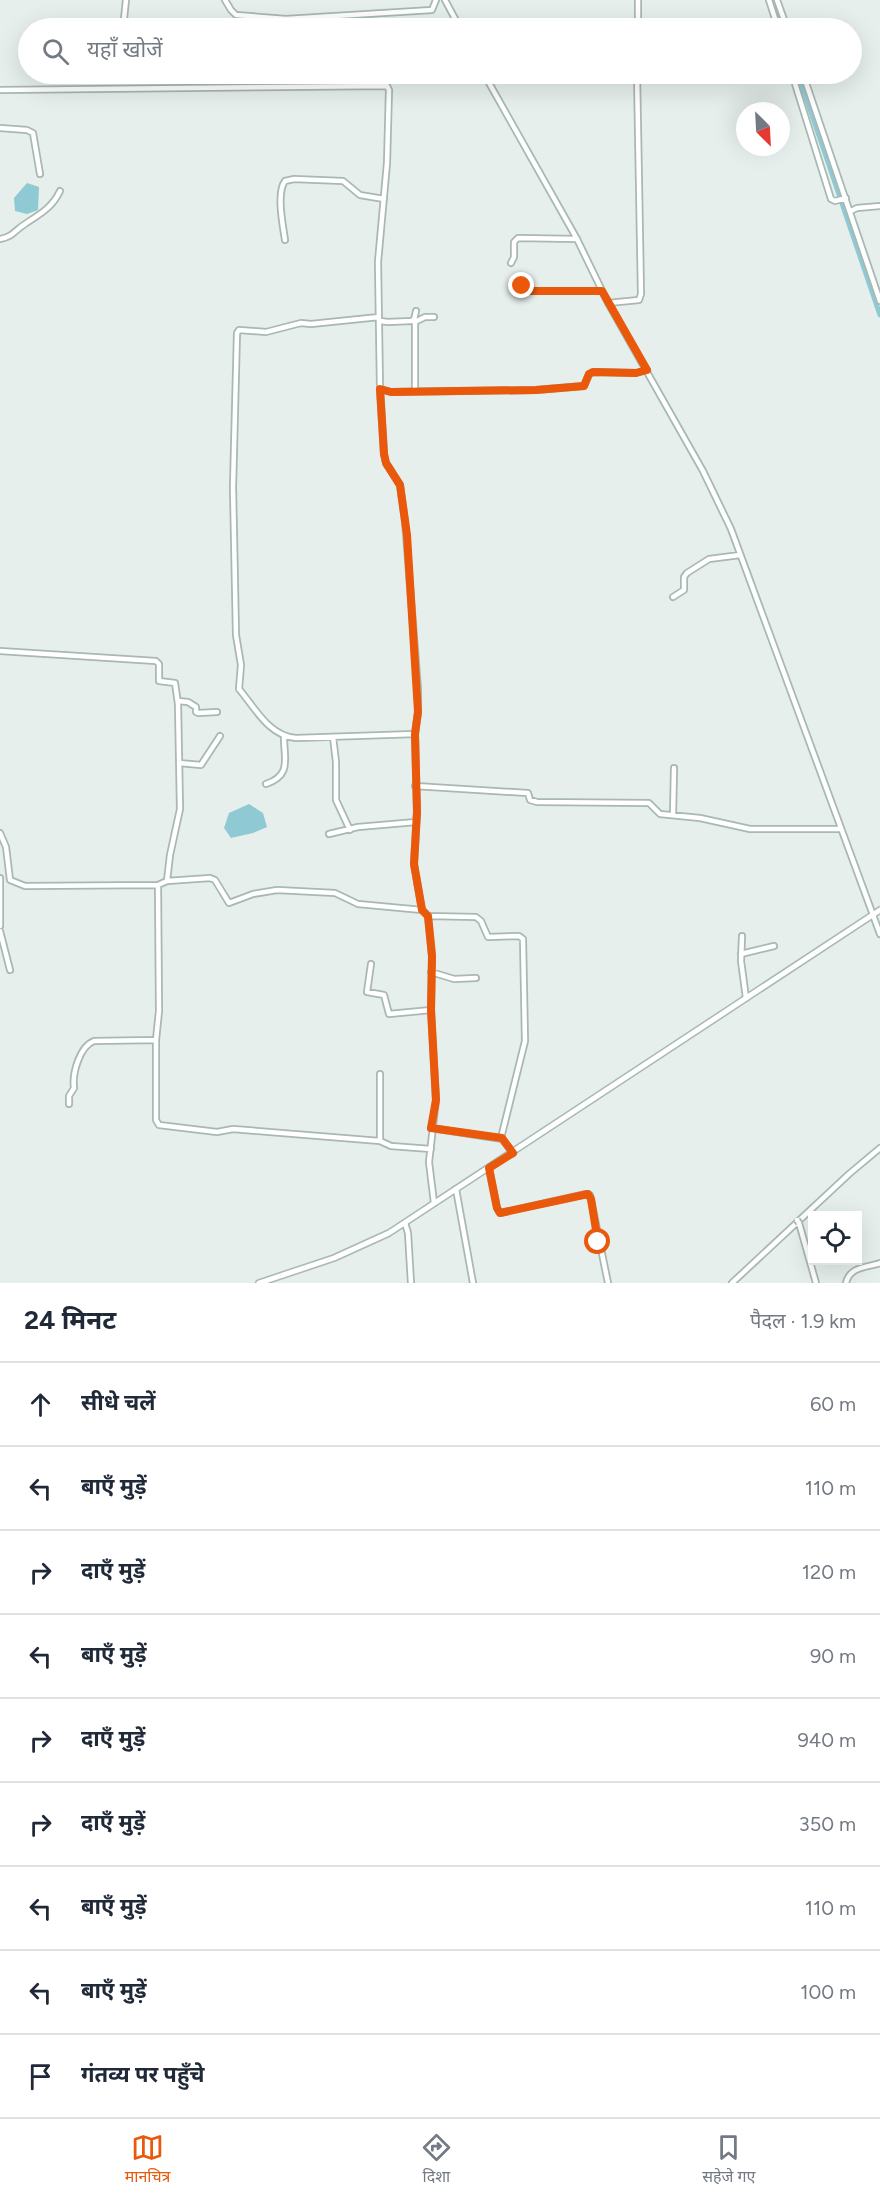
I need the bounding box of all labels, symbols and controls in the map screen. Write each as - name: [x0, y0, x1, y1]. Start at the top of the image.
- search box: [18, 18, 862, 84]
- icon: search: [39, 35, 72, 68]
- text: यहाँ खोजें: [87, 36, 163, 63]
- north arrow: [736, 102, 790, 156]
- route end: [508, 272, 534, 298]
- map controls: [808, 1211, 862, 1265]
- button: locate: [808, 1211, 862, 1265]
- route start: [584, 1228, 610, 1254]
- text: 24 मिनट: [24, 1304, 116, 1336]
- text: पैदल · 1.9 km: [750, 1309, 856, 1333]
- icon: ahead: [24, 1388, 57, 1421]
- text: सीधे चलें: [81, 1389, 156, 1416]
- text: 60 m: [810, 1392, 856, 1416]
- icon: left: [24, 1472, 57, 1505]
- text: बाएँ मुड़ें: [81, 1473, 147, 1500]
- text: 110 m: [805, 1476, 856, 1500]
- icon: right: [24, 1556, 57, 1589]
- text: दाएँ मुड़ें: [81, 1557, 145, 1584]
- text: 120 m: [802, 1560, 856, 1584]
- icon: left: [24, 1640, 57, 1673]
- text: बाएँ मुड़ें: [81, 1641, 147, 1668]
- text: 90 m: [810, 1644, 856, 1668]
- icon: right: [24, 1724, 57, 1757]
- text: दाएँ मुड़ें: [81, 1725, 145, 1752]
- text: 940 m: [797, 1728, 856, 1752]
- icon: right: [24, 1808, 57, 1841]
- text: दाएँ मुड़ें: [81, 1809, 145, 1836]
- text: 350 m: [799, 1812, 856, 1836]
- icon: left: [24, 1892, 57, 1925]
- text: बाएँ मुड़ें: [81, 1893, 147, 1920]
- text: 110 m: [805, 1896, 856, 1920]
- icon: left: [24, 1976, 57, 2009]
- text: बाएँ मुड़ें: [81, 1977, 147, 2004]
- text: 100 m: [800, 1980, 856, 2004]
- icon: arrive: [24, 2060, 57, 2093]
- text: गंतव्य पर पहुँचे: [81, 2061, 205, 2088]
- tab: मानचित्र: [125, 2131, 170, 2189]
- tab: दिशा: [420, 2131, 453, 2189]
- tab: सहेजे गए: [702, 2131, 755, 2189]

